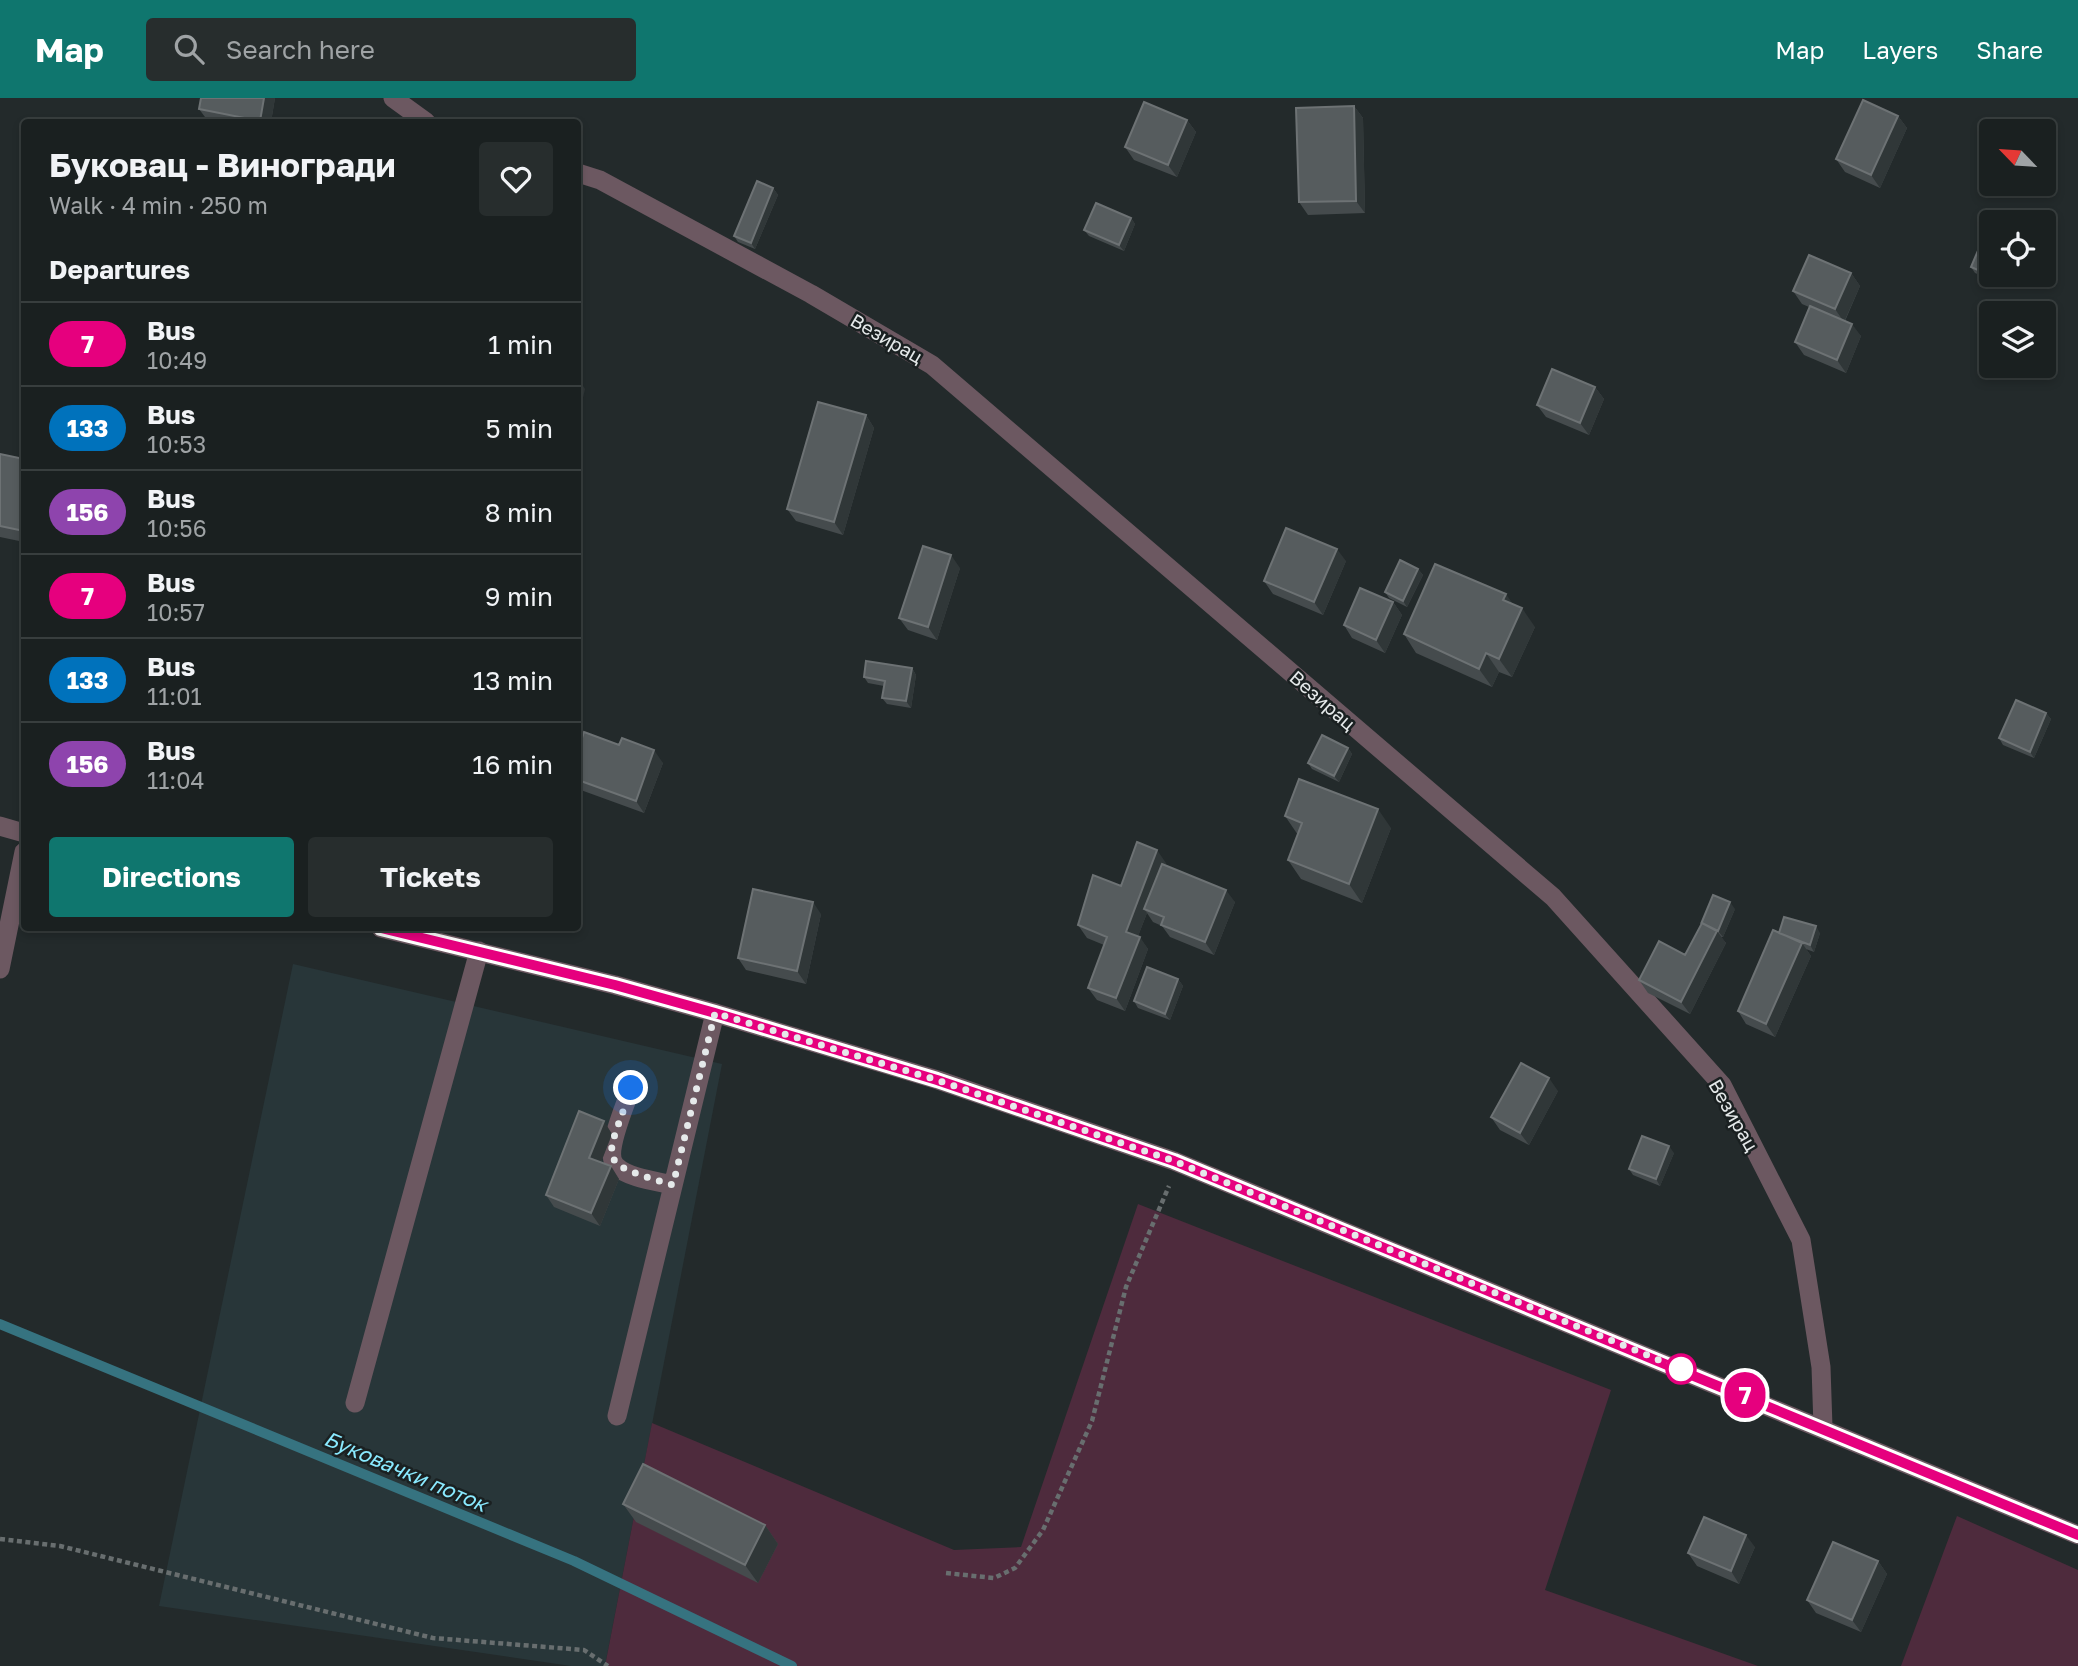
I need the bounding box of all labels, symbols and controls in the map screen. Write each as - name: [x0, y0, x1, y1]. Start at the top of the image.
- search box: [146, 18, 636, 81]
- text: Map: [35, 30, 104, 69]
- icon: search: [170, 30, 208, 68]
- text: Search here: [226, 34, 375, 65]
- text: Map: [1775, 35, 1824, 64]
- text: Layers: [1862, 35, 1938, 64]
- text: Share: [1976, 35, 2043, 64]
- north arrow: [1979, 119, 2056, 196]
- map controls: [1979, 119, 2056, 378]
- button: heart: [479, 142, 553, 216]
- text: Буковац - Виногради: [49, 145, 396, 184]
- text: Walk · 4 min · 250 m: [49, 191, 268, 219]
- button: locate: [1979, 210, 2056, 287]
- text: Departures: [49, 254, 190, 285]
- button: layers: [1979, 301, 2056, 378]
- street label: Везирац: [847, 308, 927, 368]
- text: Bus: [147, 315, 195, 346]
- text: 7: [81, 329, 94, 358]
- text: 1 min: [488, 329, 553, 360]
- text: 10:49: [147, 346, 207, 374]
- text: Bus: [147, 399, 195, 430]
- text: 133: [67, 413, 108, 442]
- text: 5 min: [485, 413, 553, 444]
- text: 10:53: [147, 430, 206, 458]
- text: Bus: [147, 483, 195, 514]
- text: 156: [66, 497, 109, 526]
- text: 8 min: [485, 497, 553, 528]
- text: 10:56: [147, 514, 207, 542]
- text: Bus: [147, 567, 195, 598]
- text: 7: [81, 581, 94, 610]
- text: 9 min: [485, 581, 553, 612]
- text: 10:57: [147, 598, 205, 626]
- text: Bus: [147, 651, 195, 682]
- text: 133: [67, 665, 108, 694]
- text: 13 min: [473, 665, 553, 696]
- street label: Везирац: [1285, 665, 1361, 735]
- text: 11:01: [147, 682, 202, 710]
- text: Bus: [147, 735, 195, 766]
- text: 156: [66, 749, 109, 778]
- text: 16 min: [472, 749, 553, 780]
- text: 11:04: [147, 766, 205, 794]
- button: Directions: [49, 837, 294, 917]
- button: Tickets: [308, 837, 553, 917]
- your location: [613, 1070, 648, 1105]
- street label: Везирац: [1704, 1075, 1764, 1155]
- unlabelled marker: [1666, 1354, 1696, 1384]
- line badge: 7: [1722, 1372, 1768, 1418]
- text: 7: [1738, 1380, 1752, 1409]
- water label: Буковачки поток: [321, 1425, 494, 1518]

